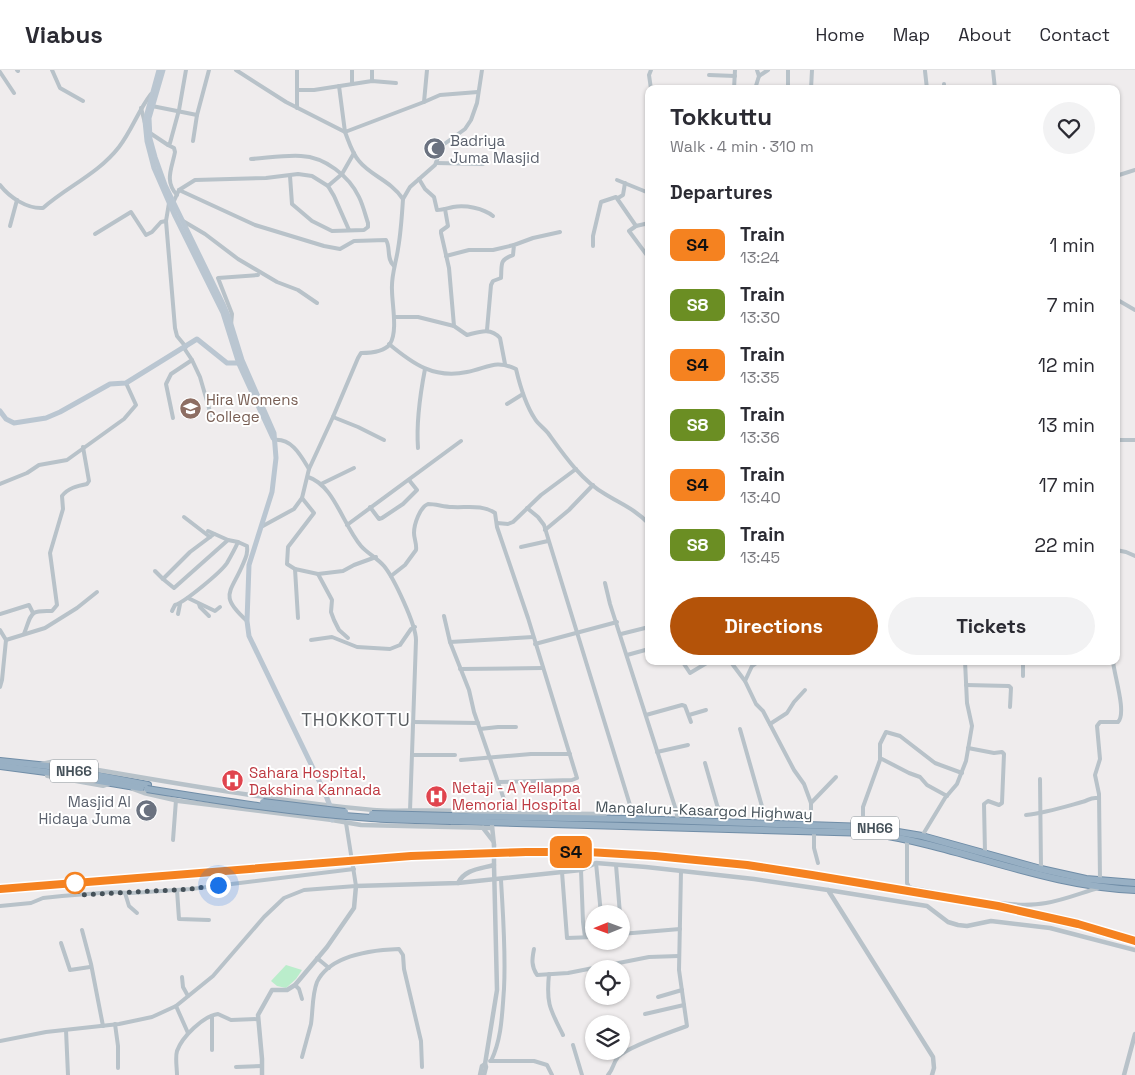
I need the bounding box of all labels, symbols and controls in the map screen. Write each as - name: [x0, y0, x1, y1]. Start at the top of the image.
- text: Viabus: [25, 19, 103, 50]
- text: Home: [816, 23, 865, 46]
- text: Map: [893, 23, 930, 46]
- text: About: [958, 23, 1012, 46]
- text: Contact: [1040, 23, 1110, 46]
- text: Tokkuttu: [670, 101, 772, 132]
- button: heart: [1043, 102, 1095, 154]
- place label: Badriya Juma Masjid: [450, 131, 540, 167]
- text: Walk · 4 min · 310 m: [670, 136, 814, 157]
- mosque icon: Badriya Juma Masjid: [422, 137, 446, 161]
- text: Departures: [670, 180, 773, 205]
- text: Train: [740, 222, 785, 247]
- text: S4: [686, 233, 709, 256]
- text: 1 min: [1050, 233, 1095, 258]
- text: 13:24: [740, 247, 780, 268]
- text: Train: [740, 282, 785, 307]
- text: S8: [687, 293, 708, 316]
- text: 7 min: [1047, 293, 1095, 318]
- text: 13:30: [740, 307, 780, 328]
- text: Train: [740, 342, 785, 367]
- text: S4: [686, 353, 709, 376]
- text: 12 min: [1038, 353, 1095, 378]
- text: 13:35: [740, 367, 780, 388]
- place label: Hira Womens College: [206, 390, 298, 426]
- school or university icon: Hira Womens College: [178, 396, 202, 420]
- text: Train: [740, 402, 785, 427]
- text: S8: [687, 413, 708, 436]
- text: 13 min: [1038, 413, 1095, 438]
- text: 13:36: [740, 427, 780, 448]
- text: Train: [740, 462, 785, 487]
- text: S4: [686, 473, 709, 496]
- text: 17 min: [1039, 473, 1095, 498]
- text: 13:40: [740, 487, 781, 508]
- text: Train: [740, 522, 785, 547]
- text: S8: [687, 533, 708, 556]
- text: 22 min: [1035, 533, 1095, 558]
- text: 13:45: [740, 547, 780, 568]
- button: Directions: [670, 597, 878, 655]
- button: Tickets: [888, 597, 1095, 655]
- district label: THOKKOTTU: [301, 708, 411, 731]
- road number: NH66: [50, 759, 98, 782]
- place label: Sahara Hospital, Dakshina Kannada: [249, 763, 381, 799]
- hospital icon: Sahara Hospital, Dakshina Kannada: [221, 769, 245, 793]
- place label: Netaji - A Yellappa Memorial Hospital: [452, 778, 581, 814]
- hospital icon: Netaji - A Yellappa Memorial Hospital: [424, 784, 448, 808]
- place label: Masjid Al Hidaya Juma: [38, 792, 131, 828]
- street label: Mangaluru-Kasargod Highway: [595, 797, 813, 823]
- mosque icon: Masjid Al Hidaya Juma: [135, 798, 159, 822]
- road number: NH66: [851, 816, 899, 840]
- line badge: S4: [548, 836, 594, 868]
- text: S4: [560, 840, 582, 863]
- unlabelled marker: [64, 872, 86, 894]
- your location: [206, 873, 231, 898]
- north arrow: [585, 905, 630, 950]
- map controls: [585, 905, 630, 1060]
- button: locate: [585, 960, 630, 1005]
- button: layers: [585, 1015, 630, 1060]

